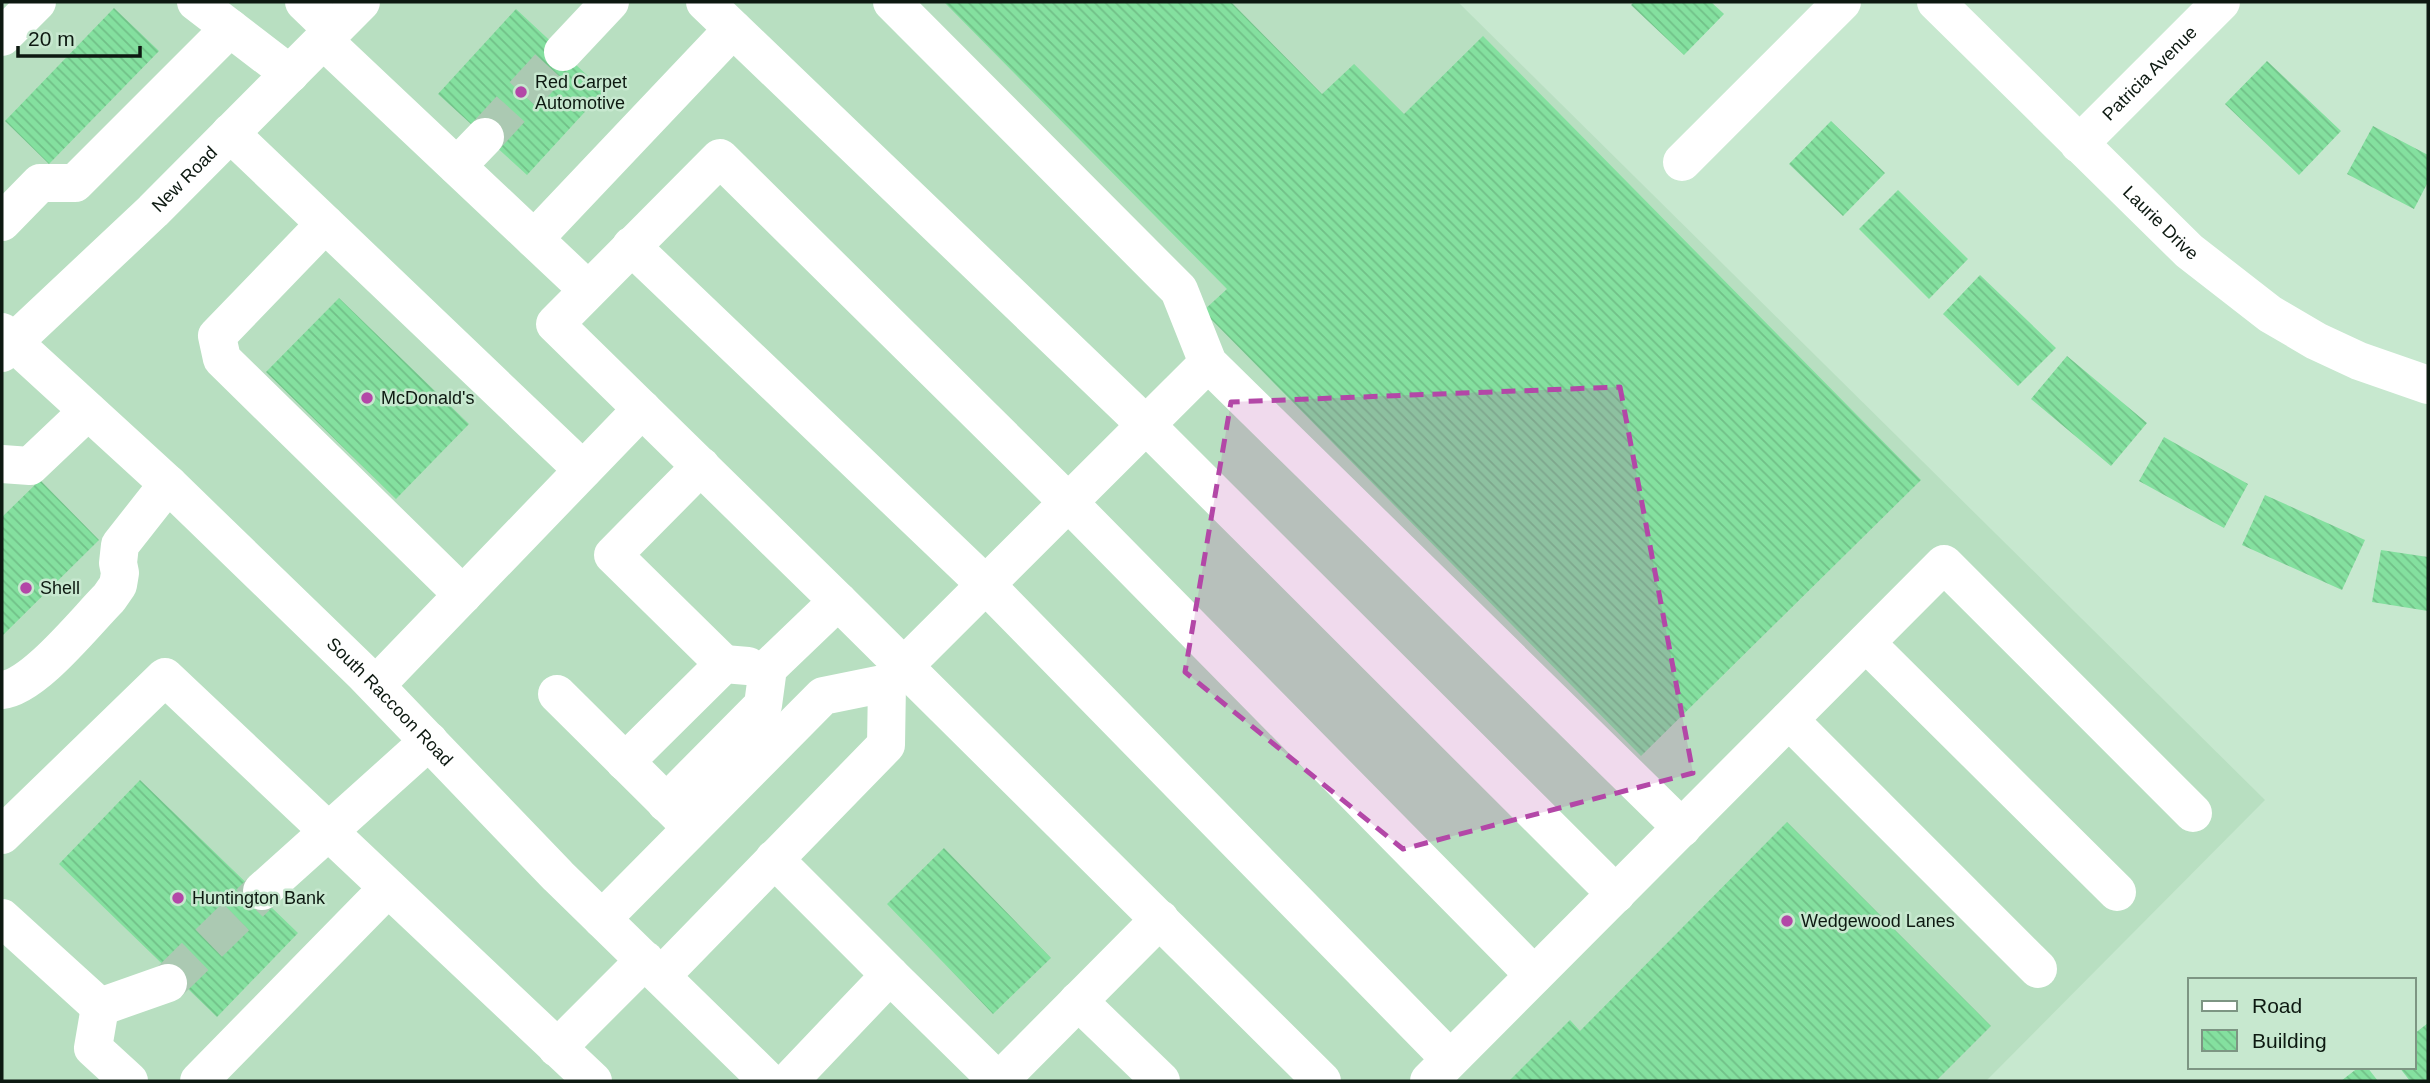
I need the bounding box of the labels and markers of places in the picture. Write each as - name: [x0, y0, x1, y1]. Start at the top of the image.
- place label: Red Carpet Automotive: [535, 72, 627, 113]
- marker: Red Carpet Automotive: [513, 84, 529, 100]
- place label: McDonald's: [381, 388, 474, 408]
- marker: McDonald's: [359, 390, 375, 406]
- place label: Shell: [40, 578, 80, 598]
- marker: Shell: [18, 580, 34, 596]
- place label: Huntington Bank: [192, 888, 326, 908]
- marker: Huntington Bank: [170, 890, 186, 906]
- place label: Wedgewood Lanes: [1801, 911, 1955, 931]
- marker: Wedgewood Lanes: [1779, 913, 1795, 929]

